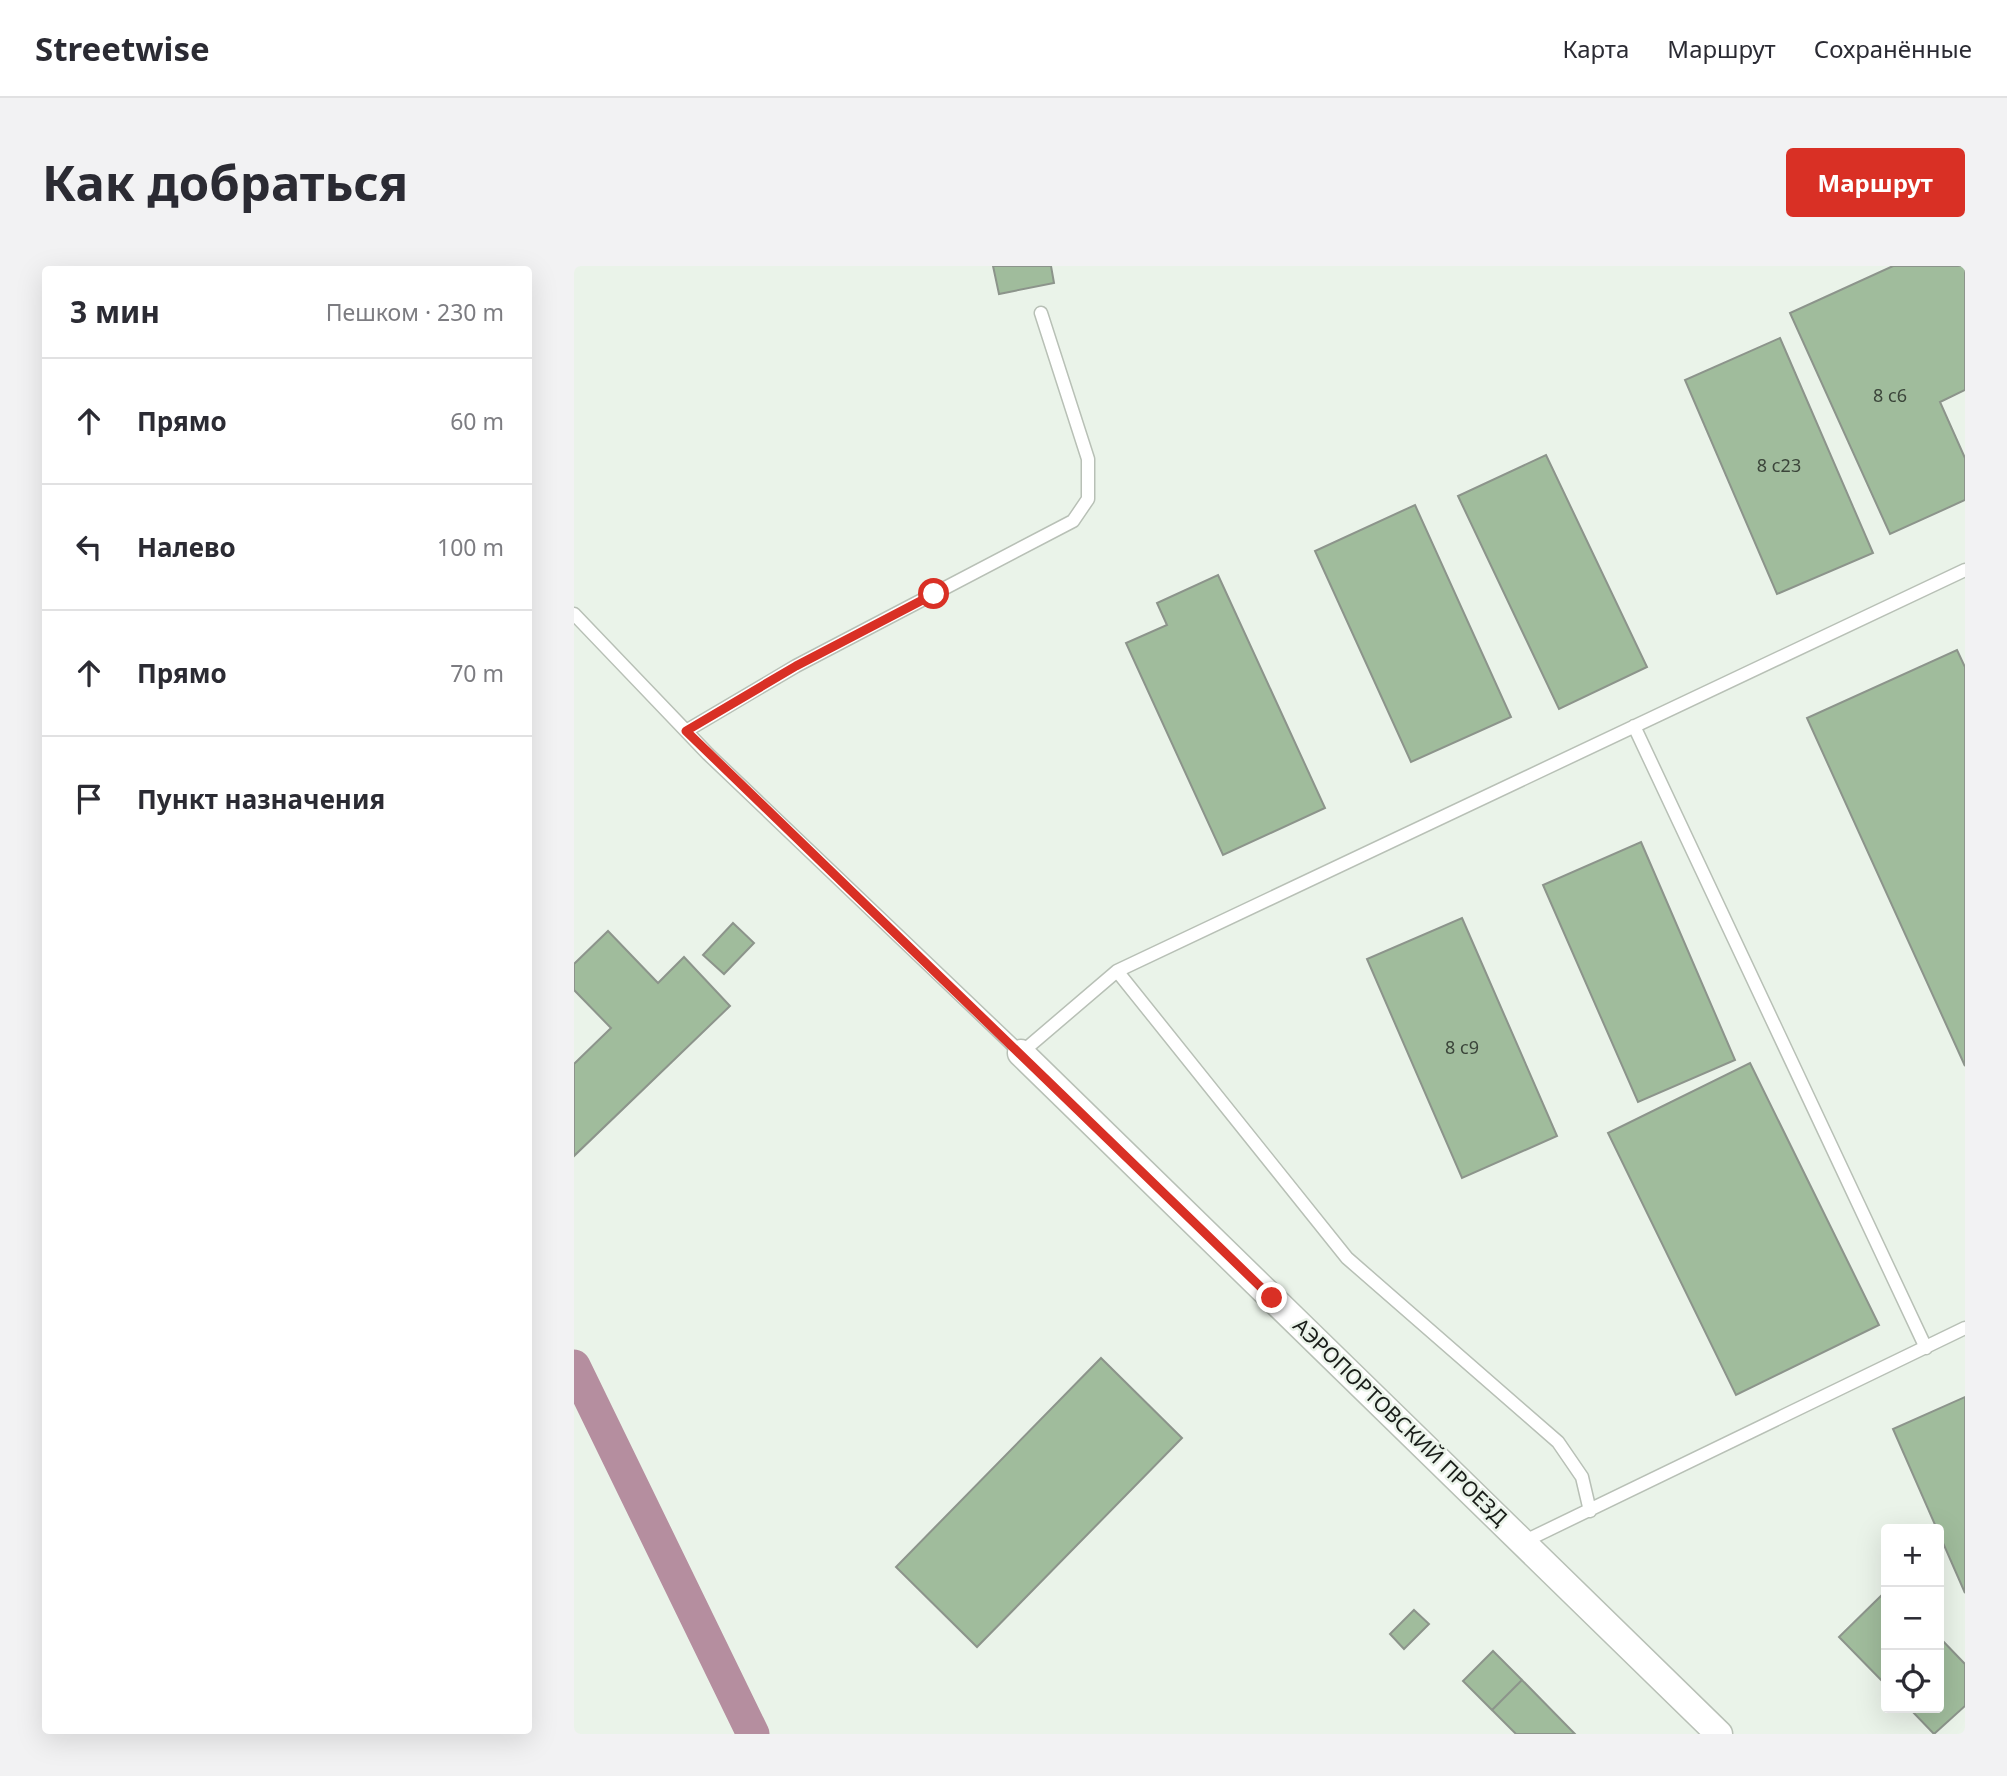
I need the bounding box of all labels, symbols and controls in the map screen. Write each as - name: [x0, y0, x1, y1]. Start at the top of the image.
- text: Streetwise: [35, 26, 210, 71]
- text: Карта: [1562, 32, 1629, 65]
- text: Маршрут: [1667, 32, 1776, 65]
- text: Сохранённые: [1814, 32, 1972, 65]
- button: Маршрут: [1786, 148, 1965, 217]
- text: Как добраться: [42, 149, 408, 215]
- text: 3 мин: [70, 291, 160, 332]
- text: Пешком · 230 m: [326, 296, 504, 328]
- house number: 8 с6: [1873, 383, 1907, 407]
- icon: ahead: [70, 402, 108, 440]
- text: Прямо: [137, 403, 227, 439]
- text: 60 m: [450, 405, 504, 437]
- house number: 8 с23: [1757, 453, 1801, 477]
- icon: left: [70, 528, 108, 566]
- text: Налево: [137, 529, 236, 565]
- text: 100 m: [437, 531, 504, 563]
- route start: [918, 578, 949, 609]
- icon: ahead: [70, 654, 108, 692]
- text: Прямо: [137, 655, 227, 691]
- text: 70 m: [450, 657, 504, 689]
- icon: arrive: [70, 780, 108, 818]
- text: Пункт назначения: [137, 781, 385, 817]
- house number: 8 с9: [1445, 1035, 1479, 1059]
- route end: [1256, 1282, 1287, 1313]
- street label: АЭРОПОРТОВСКИЙ ПРОЕЗД: [1288, 1311, 1514, 1532]
- map controls: [1881, 1524, 1944, 1713]
- button: +: [1881, 1524, 1944, 1587]
- button: −: [1881, 1587, 1944, 1650]
- button: locate: [1881, 1650, 1944, 1713]

